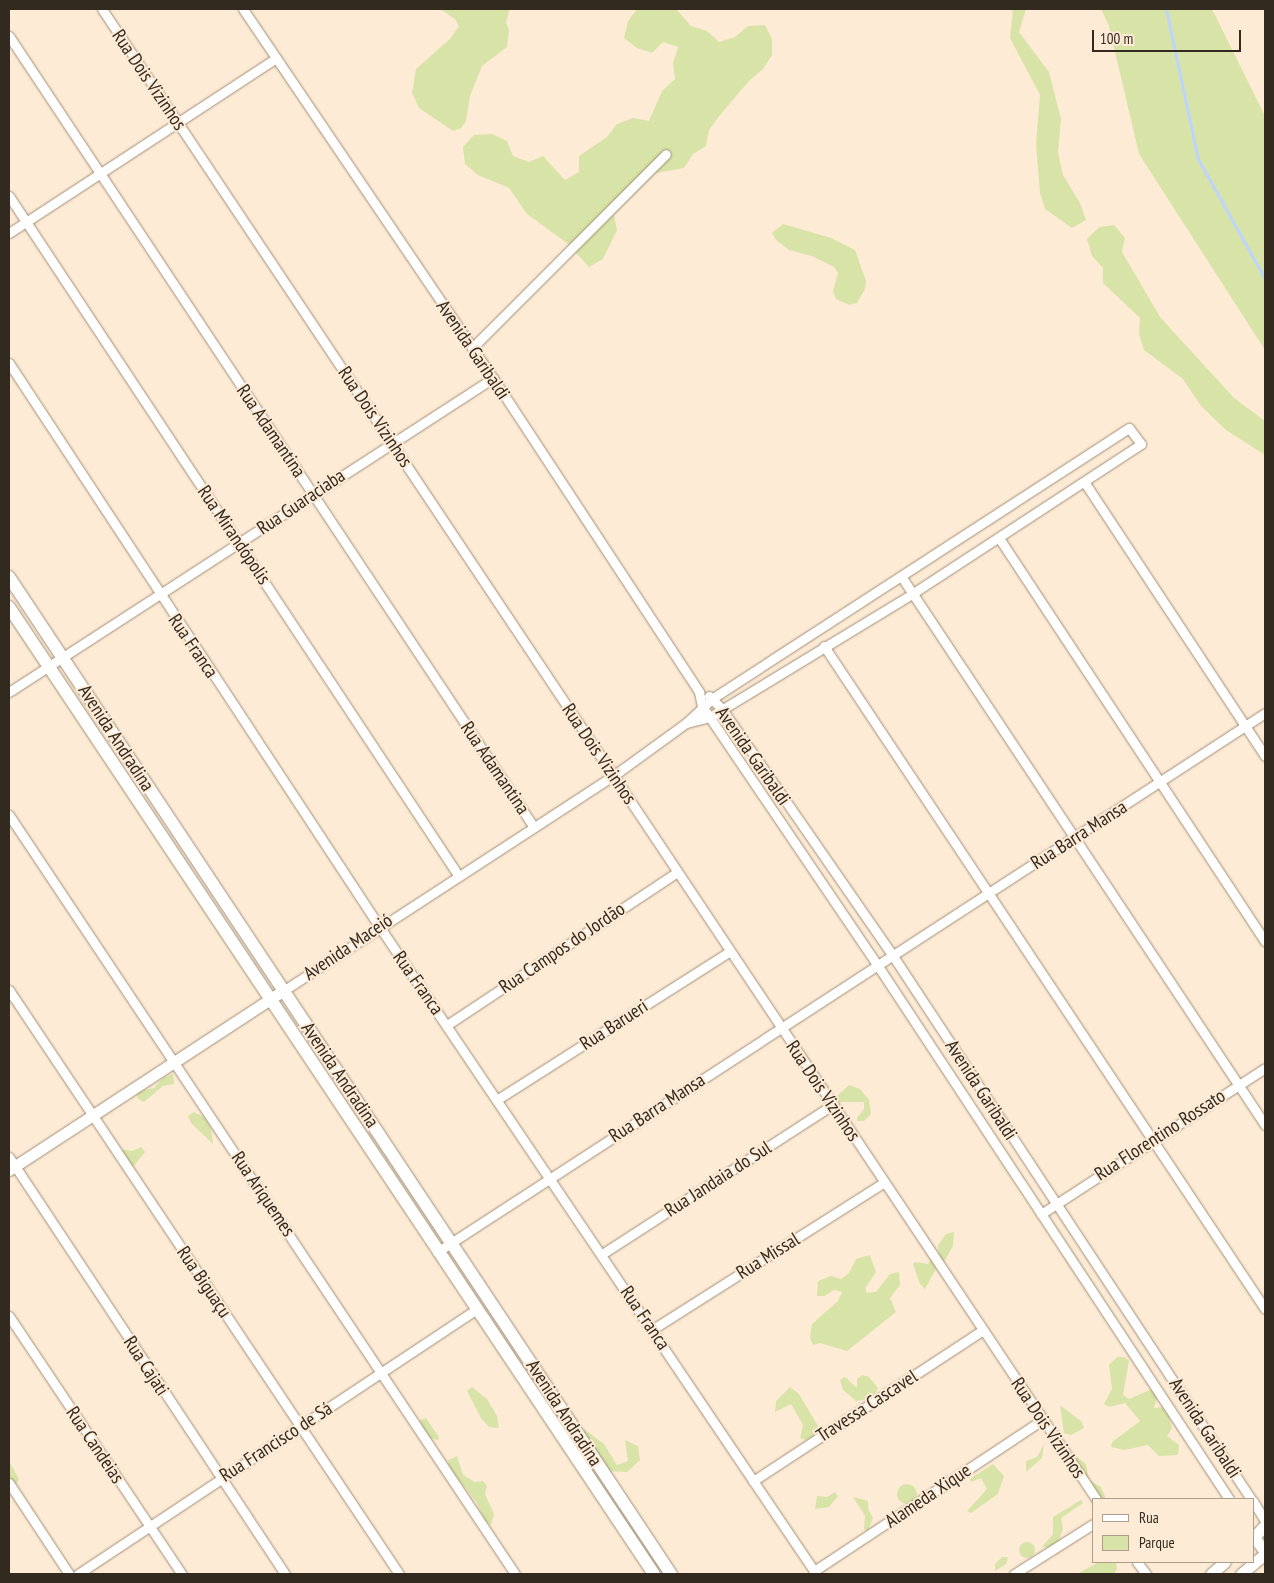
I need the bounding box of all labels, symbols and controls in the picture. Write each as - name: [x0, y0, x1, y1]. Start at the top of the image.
- scale bar: [1094, 20, 1243, 52]
- street label: Rua Dois Vizinhos: [107, 25, 191, 135]
- text: 100 m: [1100, 29, 1133, 48]
- street label: Avenida Garibaldi: [431, 296, 515, 404]
- street label: Rua Dois Vizinhos: [333, 362, 417, 472]
- street label: Rua Adamantina: [232, 380, 310, 482]
- street label: Rua Guaraciaba: [253, 464, 349, 540]
- street label: Rua Mirandópolis: [193, 481, 275, 589]
- street label: Rua Franca: [163, 610, 223, 682]
- street label: Avenida Andradina: [73, 680, 159, 796]
- street label: Rua Dois Vizinhos: [557, 699, 641, 809]
- street label: Avenida Garibaldi: [711, 702, 795, 810]
- street label: Rua Adamantina: [456, 717, 534, 819]
- street label: Rua Barra Mansa: [1027, 796, 1131, 874]
- street label: Rua Campos do Jordão: [495, 897, 629, 999]
- street label: Avenida Maceió: [299, 909, 397, 985]
- street label: Rua Franca: [388, 947, 448, 1019]
- street label: Rua Barueri: [576, 995, 652, 1055]
- street label: Avenida Andradina: [296, 1018, 384, 1132]
- street label: Rua Dois Vizinhos: [781, 1036, 865, 1146]
- street label: Avenida Garibaldi: [940, 1036, 1022, 1144]
- street label: Rua Barra Mansa: [605, 1069, 709, 1147]
- street label: Rua Florentino Rossato: [1090, 1084, 1230, 1186]
- street label: Rua Jandaia do Sul: [660, 1136, 776, 1222]
- street label: Rua Ariquemes: [226, 1147, 300, 1241]
- street label: Rua Missal: [732, 1228, 804, 1284]
- street label: Rua Biguaçu: [172, 1242, 236, 1322]
- street label: Rua Franca: [615, 1282, 675, 1354]
- street label: Rua Cajati: [118, 1332, 174, 1400]
- street label: Avenida Andradina: [521, 1355, 607, 1471]
- street label: Travessa Cascavel: [812, 1365, 922, 1447]
- street label: Rua Dois Vizinhos: [1006, 1373, 1090, 1483]
- street label: Avenida Garibaldi: [1164, 1374, 1246, 1482]
- street label: Rua Francisco de Sá: [215, 1397, 337, 1487]
- street label: Rua Candeias: [61, 1402, 129, 1488]
- street label: Alameda Xique: [881, 1459, 975, 1533]
- legend: [1092, 1498, 1254, 1563]
- text: Rua: [1139, 1508, 1159, 1527]
- text: Parque: [1139, 1533, 1175, 1552]

